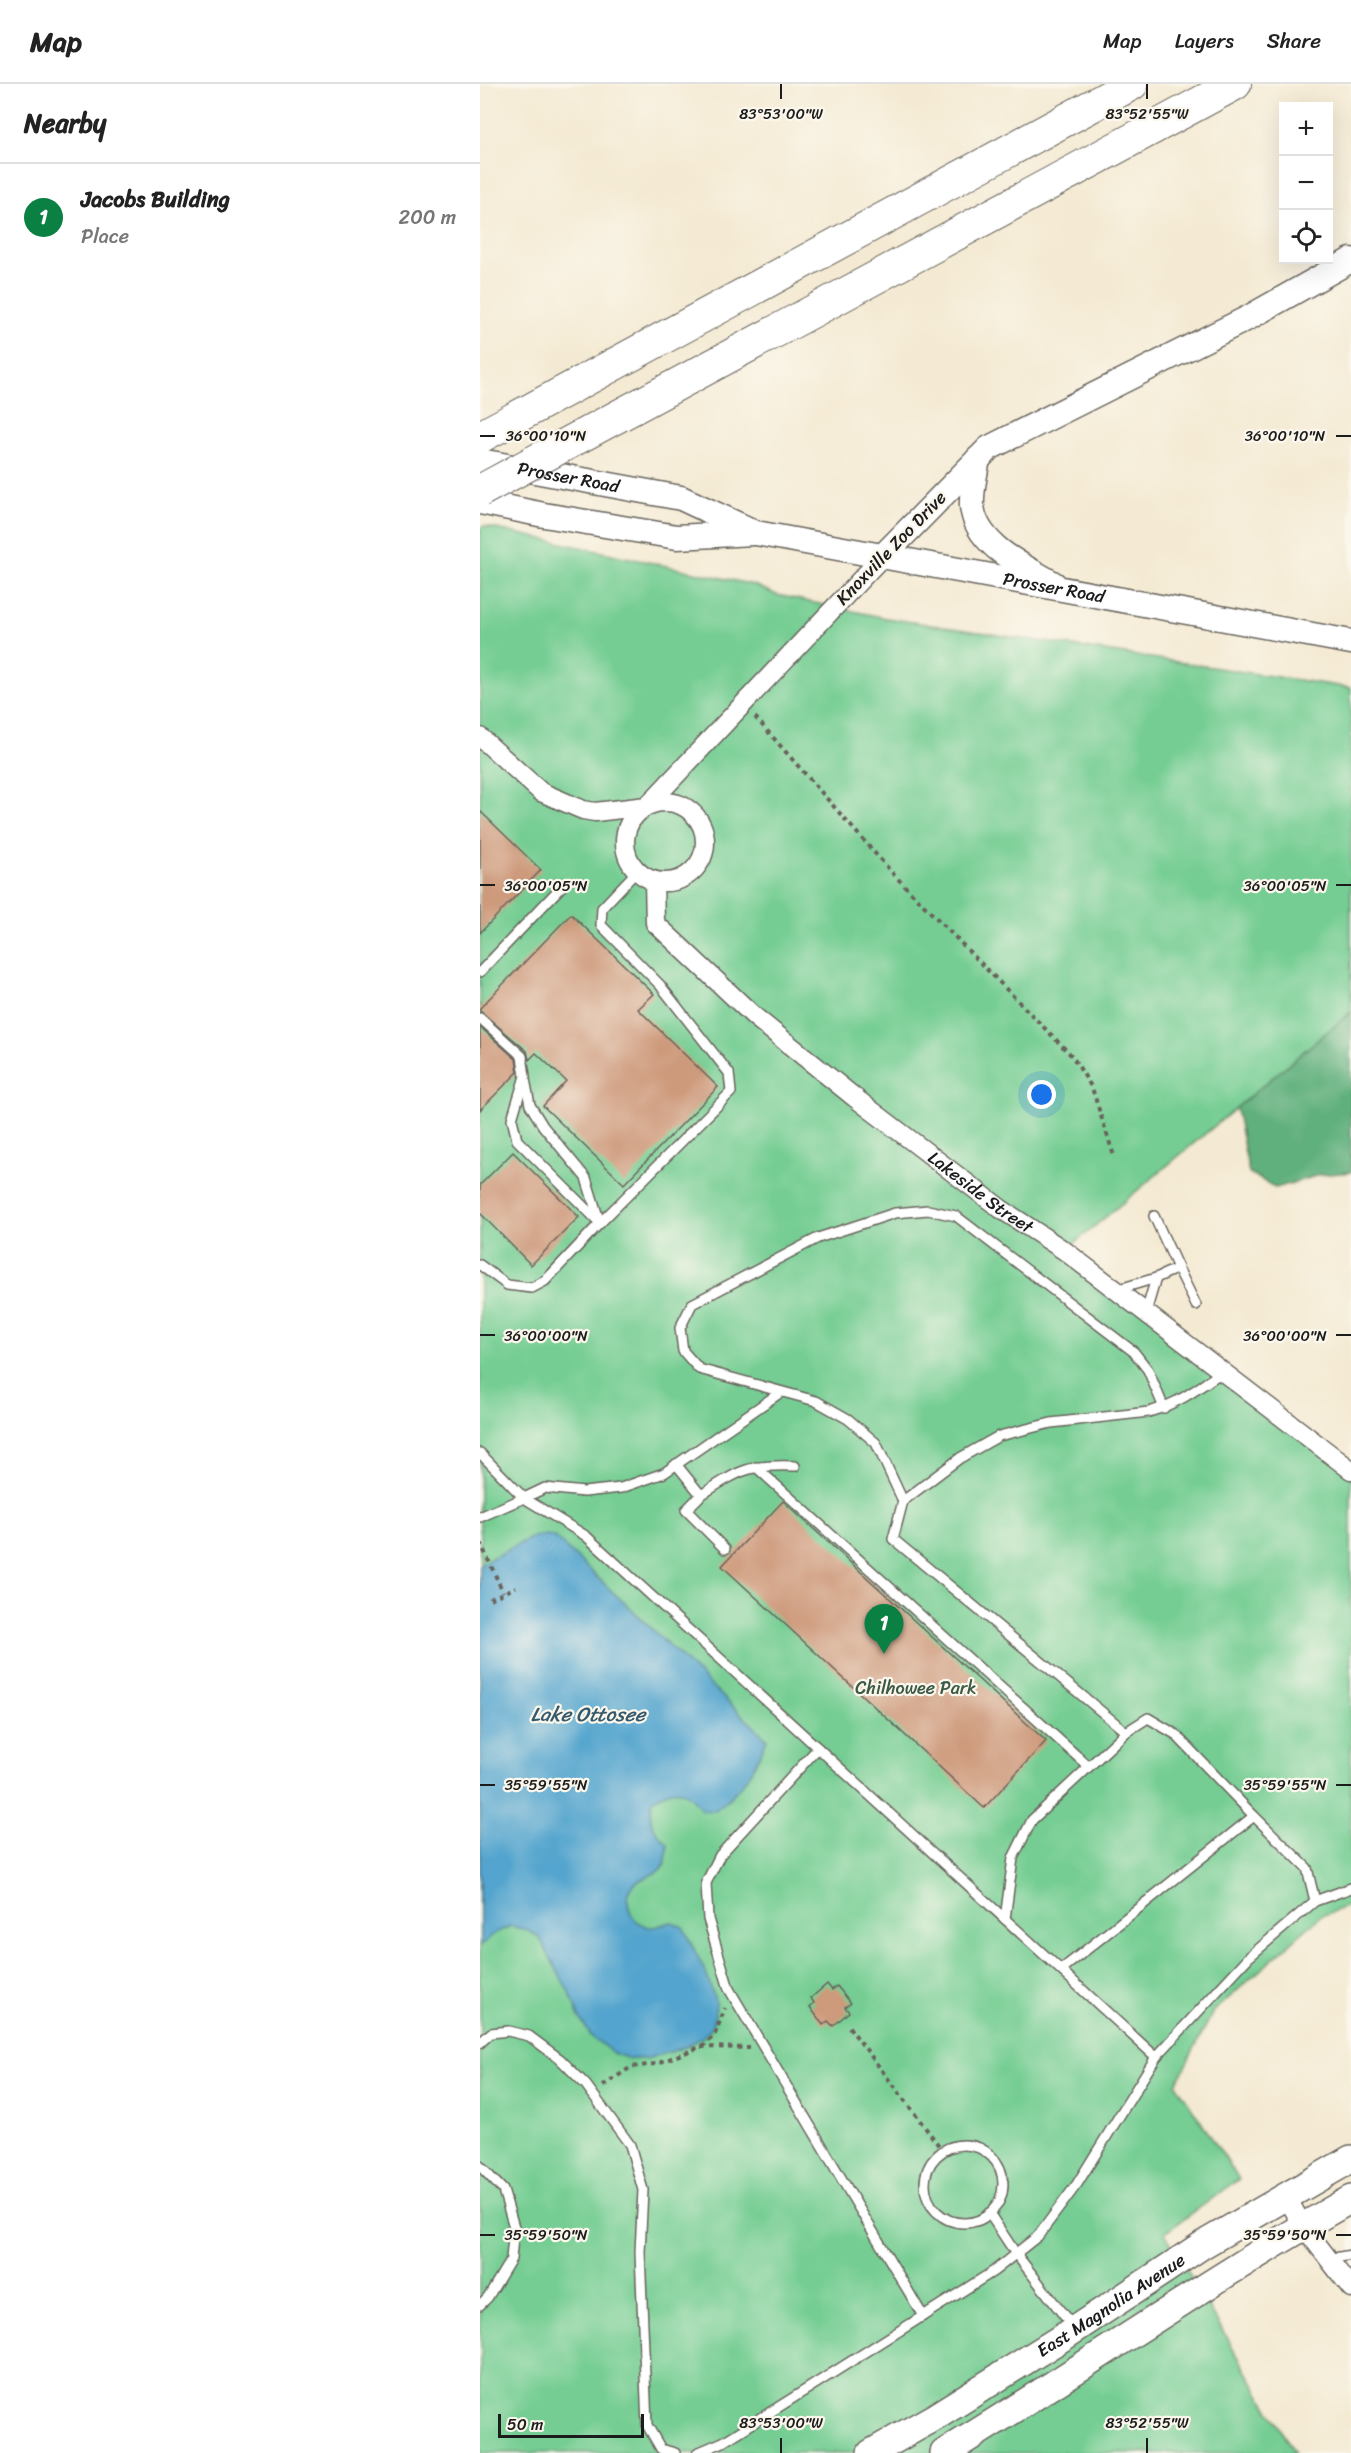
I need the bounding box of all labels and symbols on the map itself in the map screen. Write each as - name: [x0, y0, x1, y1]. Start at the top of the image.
- text: 83°53'00"W: [739, 101, 823, 127]
- text: 83°52'55"W: [1105, 101, 1189, 127]
- text: 36°00'10"N: [506, 423, 587, 449]
- text: 36°00'10"N: [1245, 423, 1326, 449]
- street label: Prosser Road: [515, 452, 623, 503]
- street label: Knoxville Zoo Drive: [828, 483, 954, 613]
- street label: Prosser Road: [1000, 563, 1109, 613]
- text: 36°00'05"N: [505, 873, 588, 899]
- text: 36°00'05"N: [1244, 873, 1327, 899]
- your location: [1027, 1080, 1056, 1109]
- street label: Lakeside Street: [921, 1143, 1040, 1243]
- text: 36°00'00"N: [504, 1323, 588, 1349]
- text: 36°00'00"N: [1243, 1323, 1327, 1349]
- pin: 1: [864, 1604, 904, 1654]
- park label: Chilhowee Park: [855, 1672, 977, 1704]
- water label: Lake Ottosee: [531, 1697, 647, 1732]
- text: 35°59'55"N: [505, 1772, 588, 1798]
- text: 35°59'55"N: [1244, 1772, 1327, 1798]
- text: 35°59'50"N: [504, 2222, 588, 2248]
- text: 35°59'50"N: [1243, 2222, 1327, 2248]
- street label: East Magnolia Avenue: [1030, 2244, 1192, 2366]
- text: 83°53'00"W: [739, 2410, 823, 2436]
- text: 83°52'55"W: [1105, 2410, 1189, 2436]
- scale bar: [498, 2411, 644, 2438]

